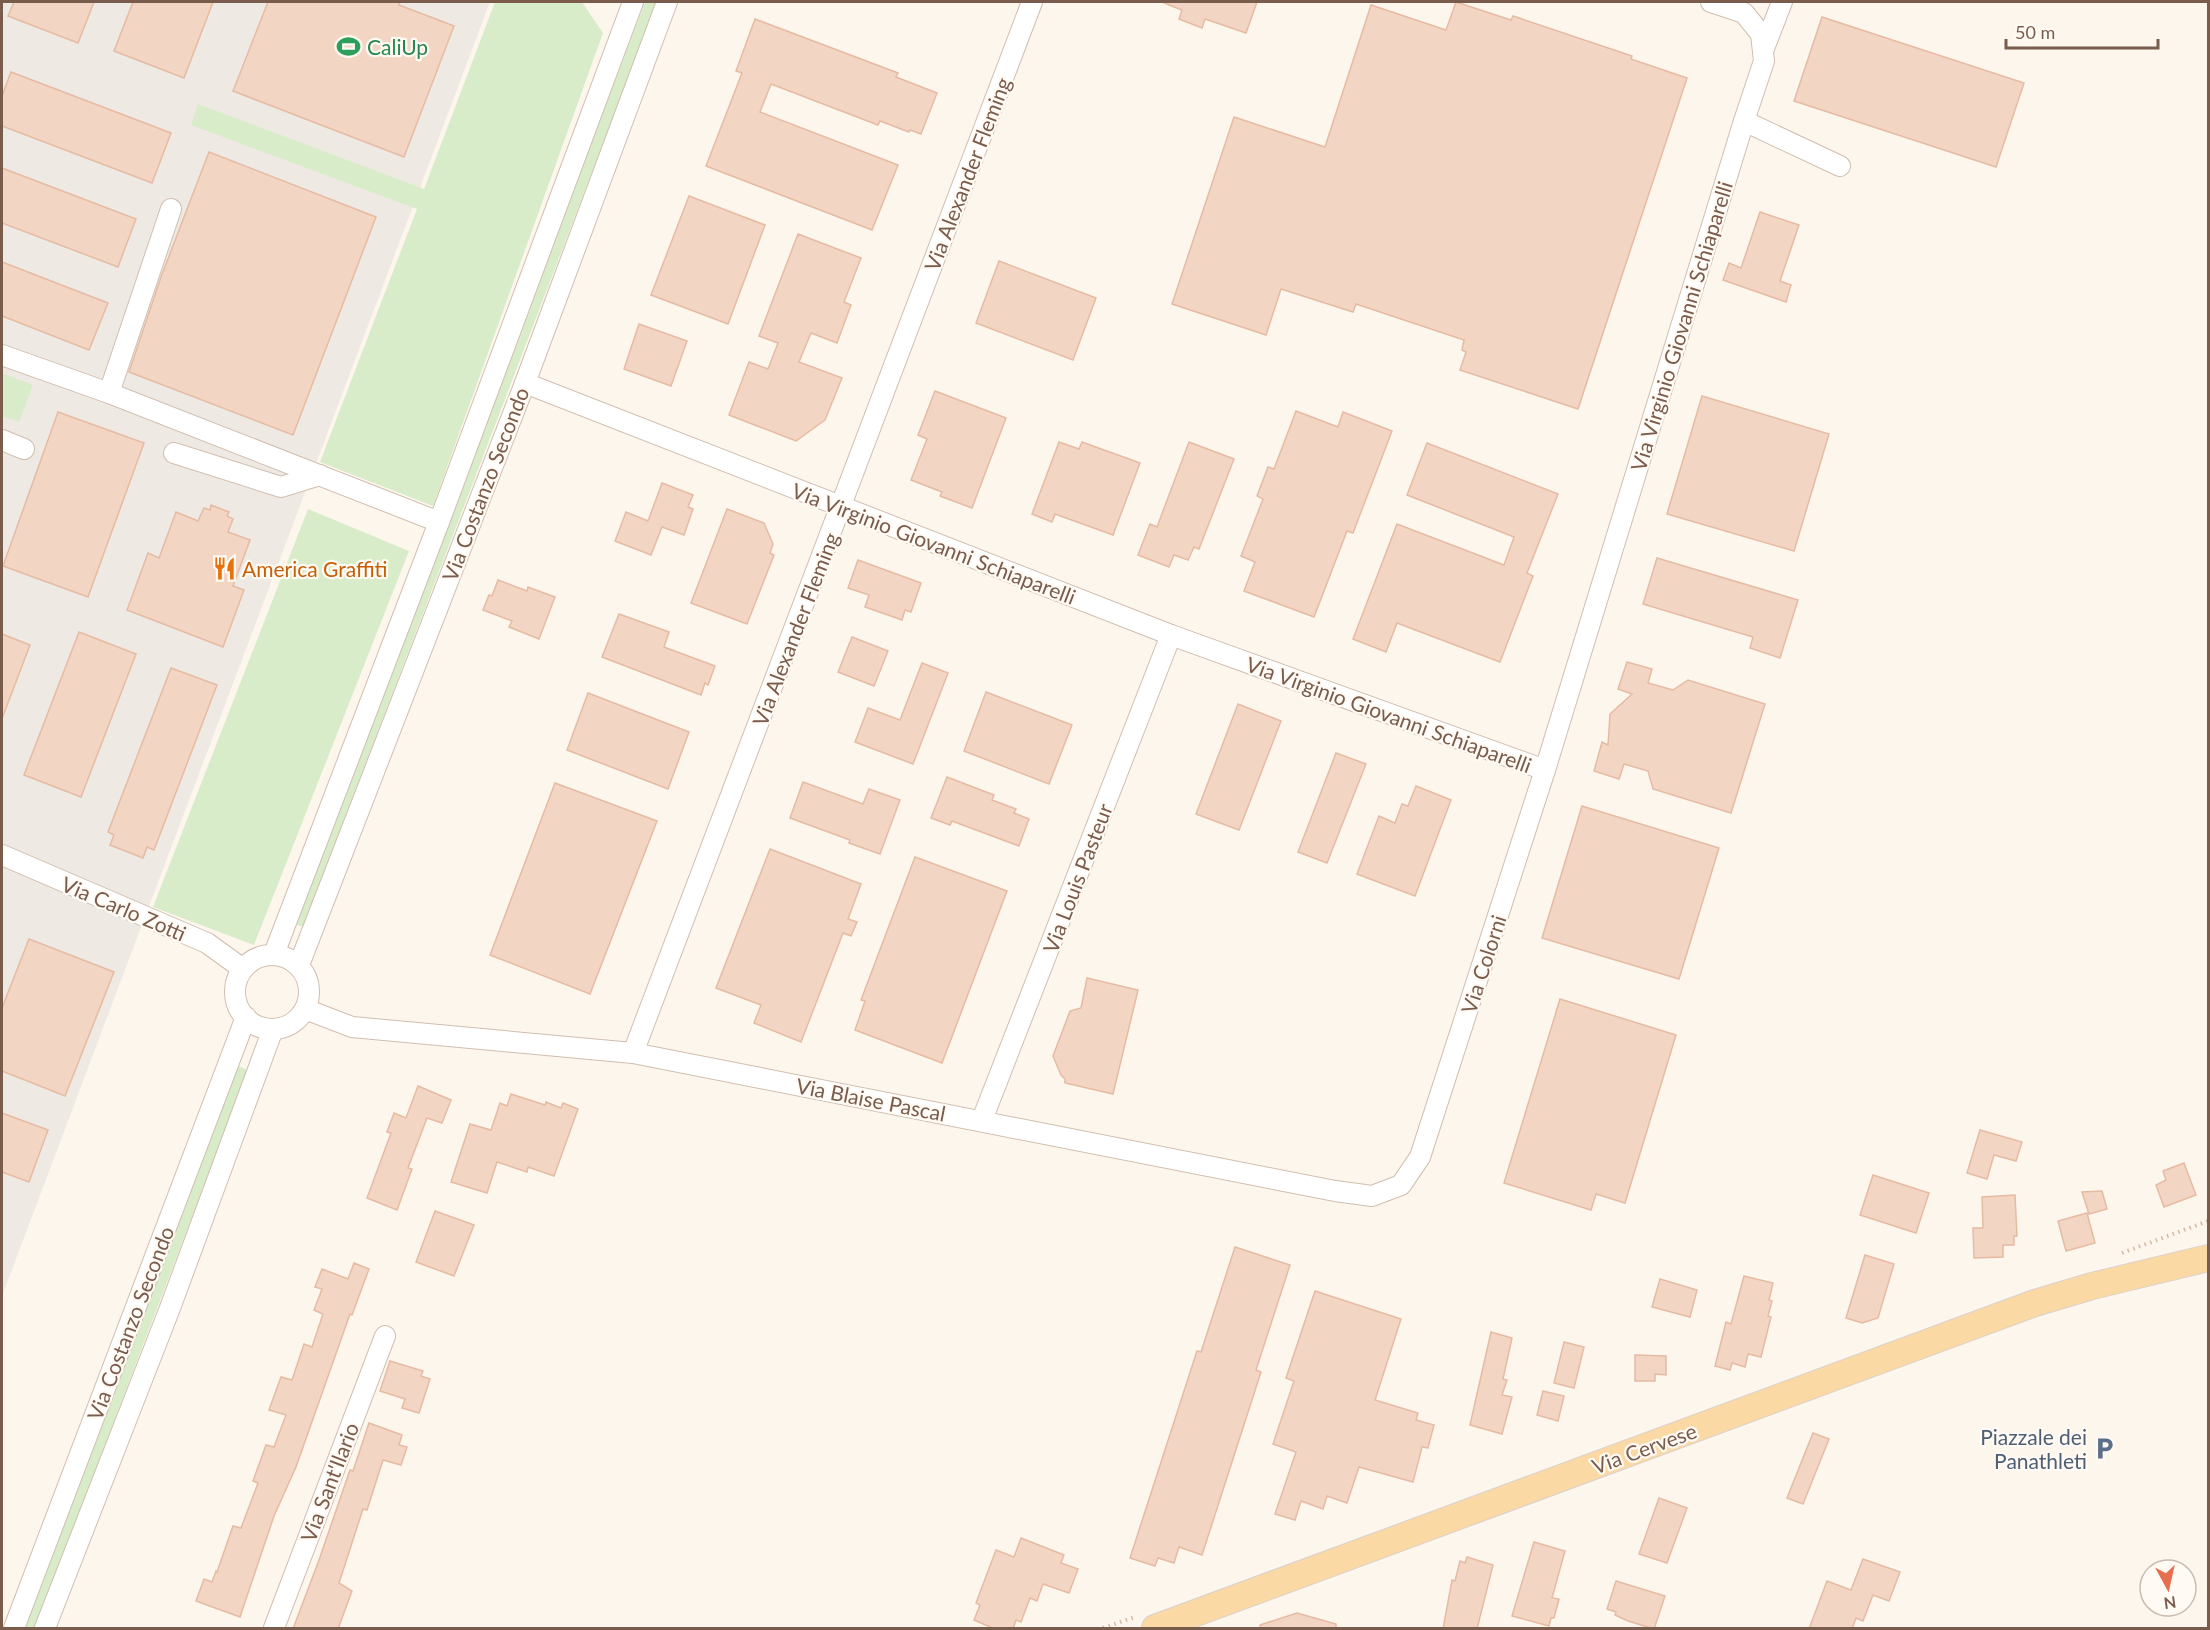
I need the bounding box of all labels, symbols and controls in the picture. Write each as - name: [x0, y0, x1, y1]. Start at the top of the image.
- scale bar: [2006, 12, 2158, 50]
- text: 50 m: [2015, 21, 2055, 43]
- sports icon: CaliUp: [336, 33, 362, 59]
- place label: CaliUp: [367, 34, 428, 59]
- street label: Via Alexander Fleming: [919, 74, 1015, 274]
- street label: Via Virginio Giovanni Schiaparelli: [1625, 178, 1737, 474]
- street label: Via Costanzo Secondo: [436, 383, 534, 584]
- street label: Via Virginio Giovanni Schiaparelli: [789, 477, 1079, 609]
- street label: Via Alexander Fleming: [747, 529, 843, 729]
- restaurant icon: America Graffiti: [211, 555, 237, 581]
- place label: America Graffiti: [242, 556, 388, 581]
- street label: Via Virginio Giovanni Schiaparelli: [1243, 651, 1535, 777]
- street label: Via Louis Pasteur: [1037, 799, 1117, 956]
- street label: Via Carlo Zotti: [58, 871, 190, 945]
- street label: Via Colorni: [1455, 912, 1511, 1016]
- street label: Via Blaise Pascal: [794, 1072, 948, 1126]
- street label: Via Costanzo Secondo: [81, 1222, 179, 1423]
- street label: Via Cervese: [1588, 1418, 1700, 1478]
- street label: Via Sant'Ilario: [295, 1419, 363, 1545]
- place label: Piazzale dei Panathleti: [1980, 1424, 2087, 1473]
- parking icon: Piazzale dei Panathleti: [2092, 1435, 2118, 1461]
- north arrow: [2138, 1558, 2198, 1618]
- text: N: [2163, 1593, 2178, 1614]

